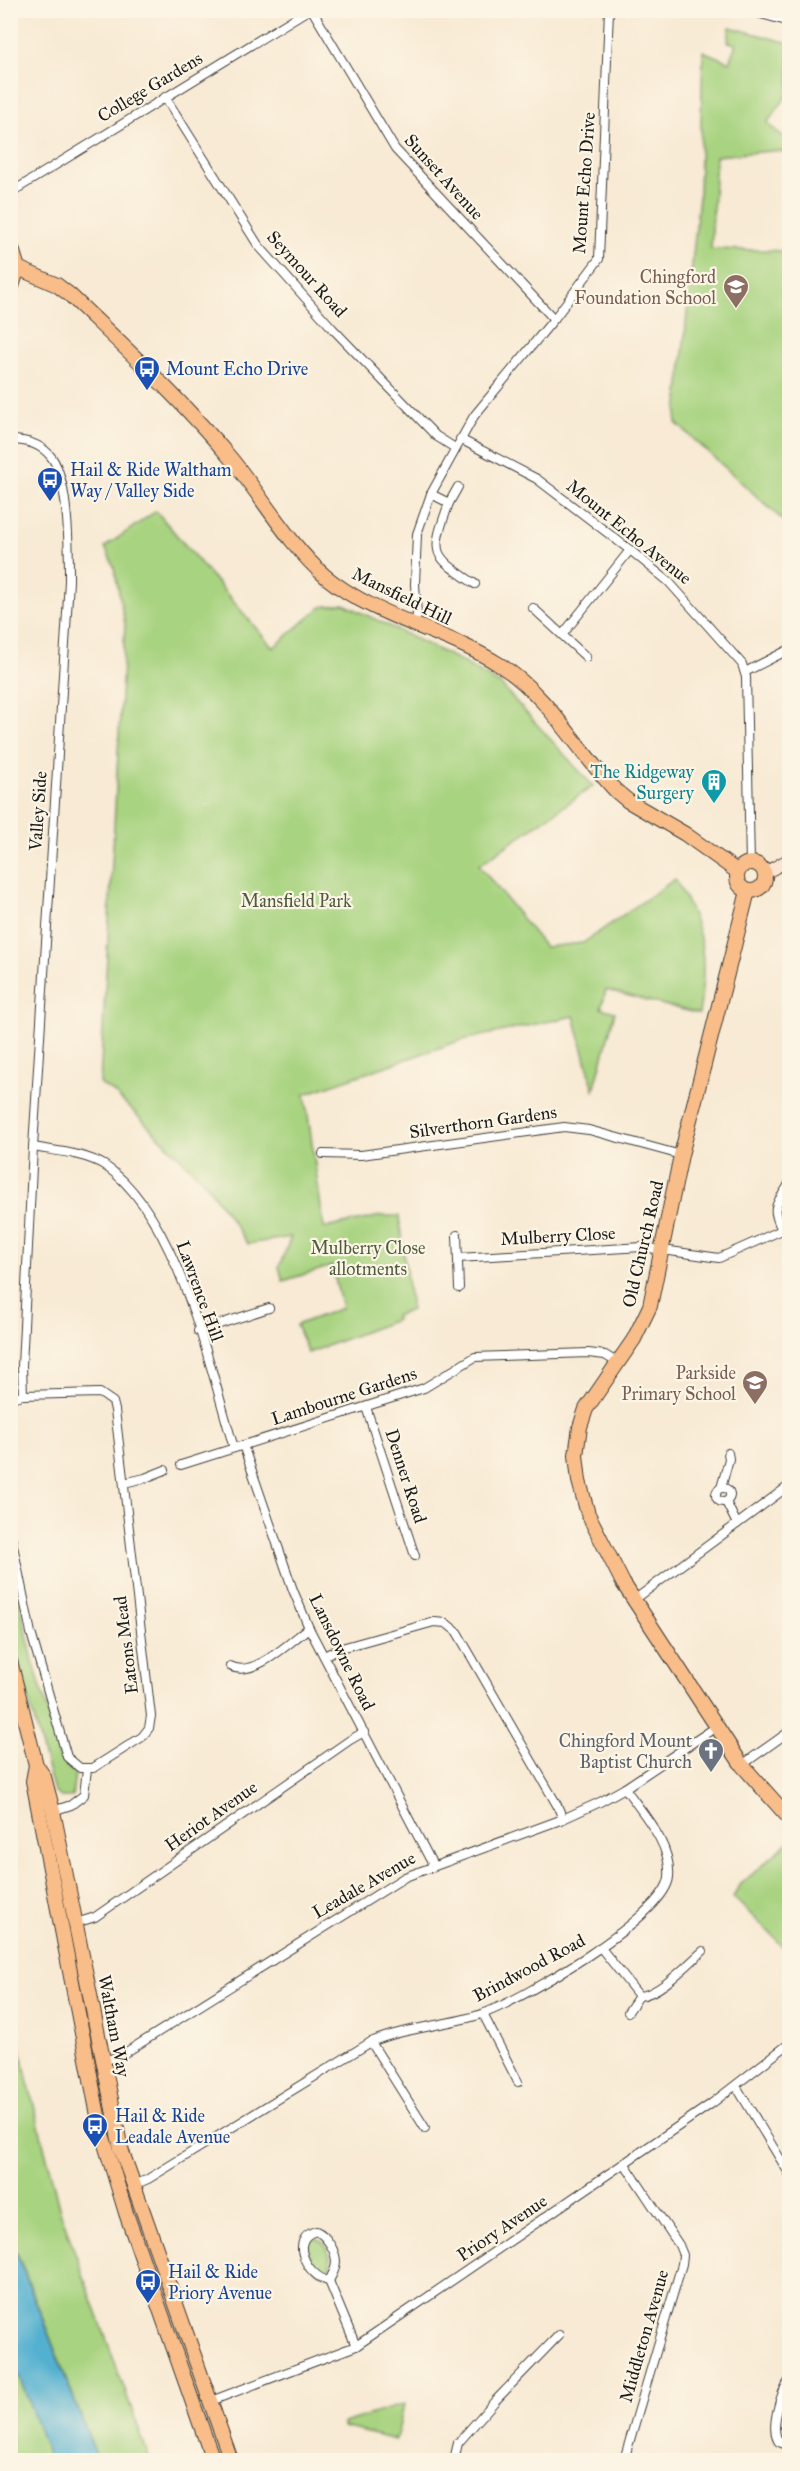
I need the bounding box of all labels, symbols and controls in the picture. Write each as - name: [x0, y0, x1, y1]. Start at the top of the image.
- street label: College Gardens: [94, 47, 207, 128]
- street label: Mount Echo Drive: [568, 111, 600, 255]
- street label: Sunset Avenue: [400, 129, 488, 225]
- street label: Seymour Road: [262, 226, 352, 322]
- place label: Chingford Foundation School: [574, 266, 716, 309]
- school or university icon: Chingford Foundation School: [721, 272, 751, 310]
- bus stop icon: Mount Echo Drive: [132, 354, 162, 392]
- place label: Mount Echo Drive: [166, 358, 308, 380]
- place label: Hail & Ride Waltham Way / Valley Side: [70, 459, 232, 502]
- bus stop icon: Hail & Ride Waltham Way / Valley Side: [35, 465, 65, 503]
- street label: Mount Echo Avenue: [562, 475, 696, 589]
- street label: Mansfield Hill: [348, 562, 456, 630]
- place label: The Ridgeway Surgery: [590, 761, 695, 805]
- building icon: The Ridgeway Surgery: [699, 767, 729, 805]
- street label: Valley Side: [24, 770, 52, 853]
- park label: Mansfield Park: [241, 890, 352, 912]
- street label: Silverthorn Gardens: [408, 1101, 558, 1143]
- street label: Old Church Road: [618, 1178, 668, 1310]
- street label: Mulberry Close: [500, 1222, 616, 1250]
- park label: Mulberry Close allotments: [310, 1237, 426, 1280]
- street label: Lawrence Hill: [172, 1238, 228, 1345]
- street label: Lambourne Gardens: [269, 1362, 419, 1430]
- place label: Parkside Primary School: [621, 1362, 736, 1405]
- school or university icon: Parkside Primary School: [740, 1368, 770, 1406]
- street label: Denner Road: [380, 1426, 432, 1526]
- street label: Lansdowne Road: [304, 1590, 380, 1714]
- street label: Eatons Mead: [109, 1595, 143, 1695]
- place label: Chingford Mount Baptist Church: [559, 1730, 693, 1773]
- church icon: Chingford Mount Baptist Church: [696, 1736, 726, 1774]
- street label: Heriot Avenue: [160, 1776, 262, 1856]
- street label: Leadale Avenue: [309, 1847, 419, 1923]
- street label: Brindwood Road: [469, 1929, 589, 2007]
- street label: Waltham Way: [93, 1973, 135, 2080]
- place label: Hail & Ride Leadale Avenue: [115, 2105, 230, 2148]
- bus stop icon: Hail & Ride Leadale Avenue: [80, 2111, 110, 2149]
- street label: Priory Avenue: [453, 2190, 551, 2266]
- place label: Hail & Ride Priory Avenue: [168, 2261, 272, 2304]
- bus stop icon: Hail & Ride Priory Avenue: [133, 2267, 163, 2305]
- street label: Middleton Avenue: [615, 2267, 673, 2405]

